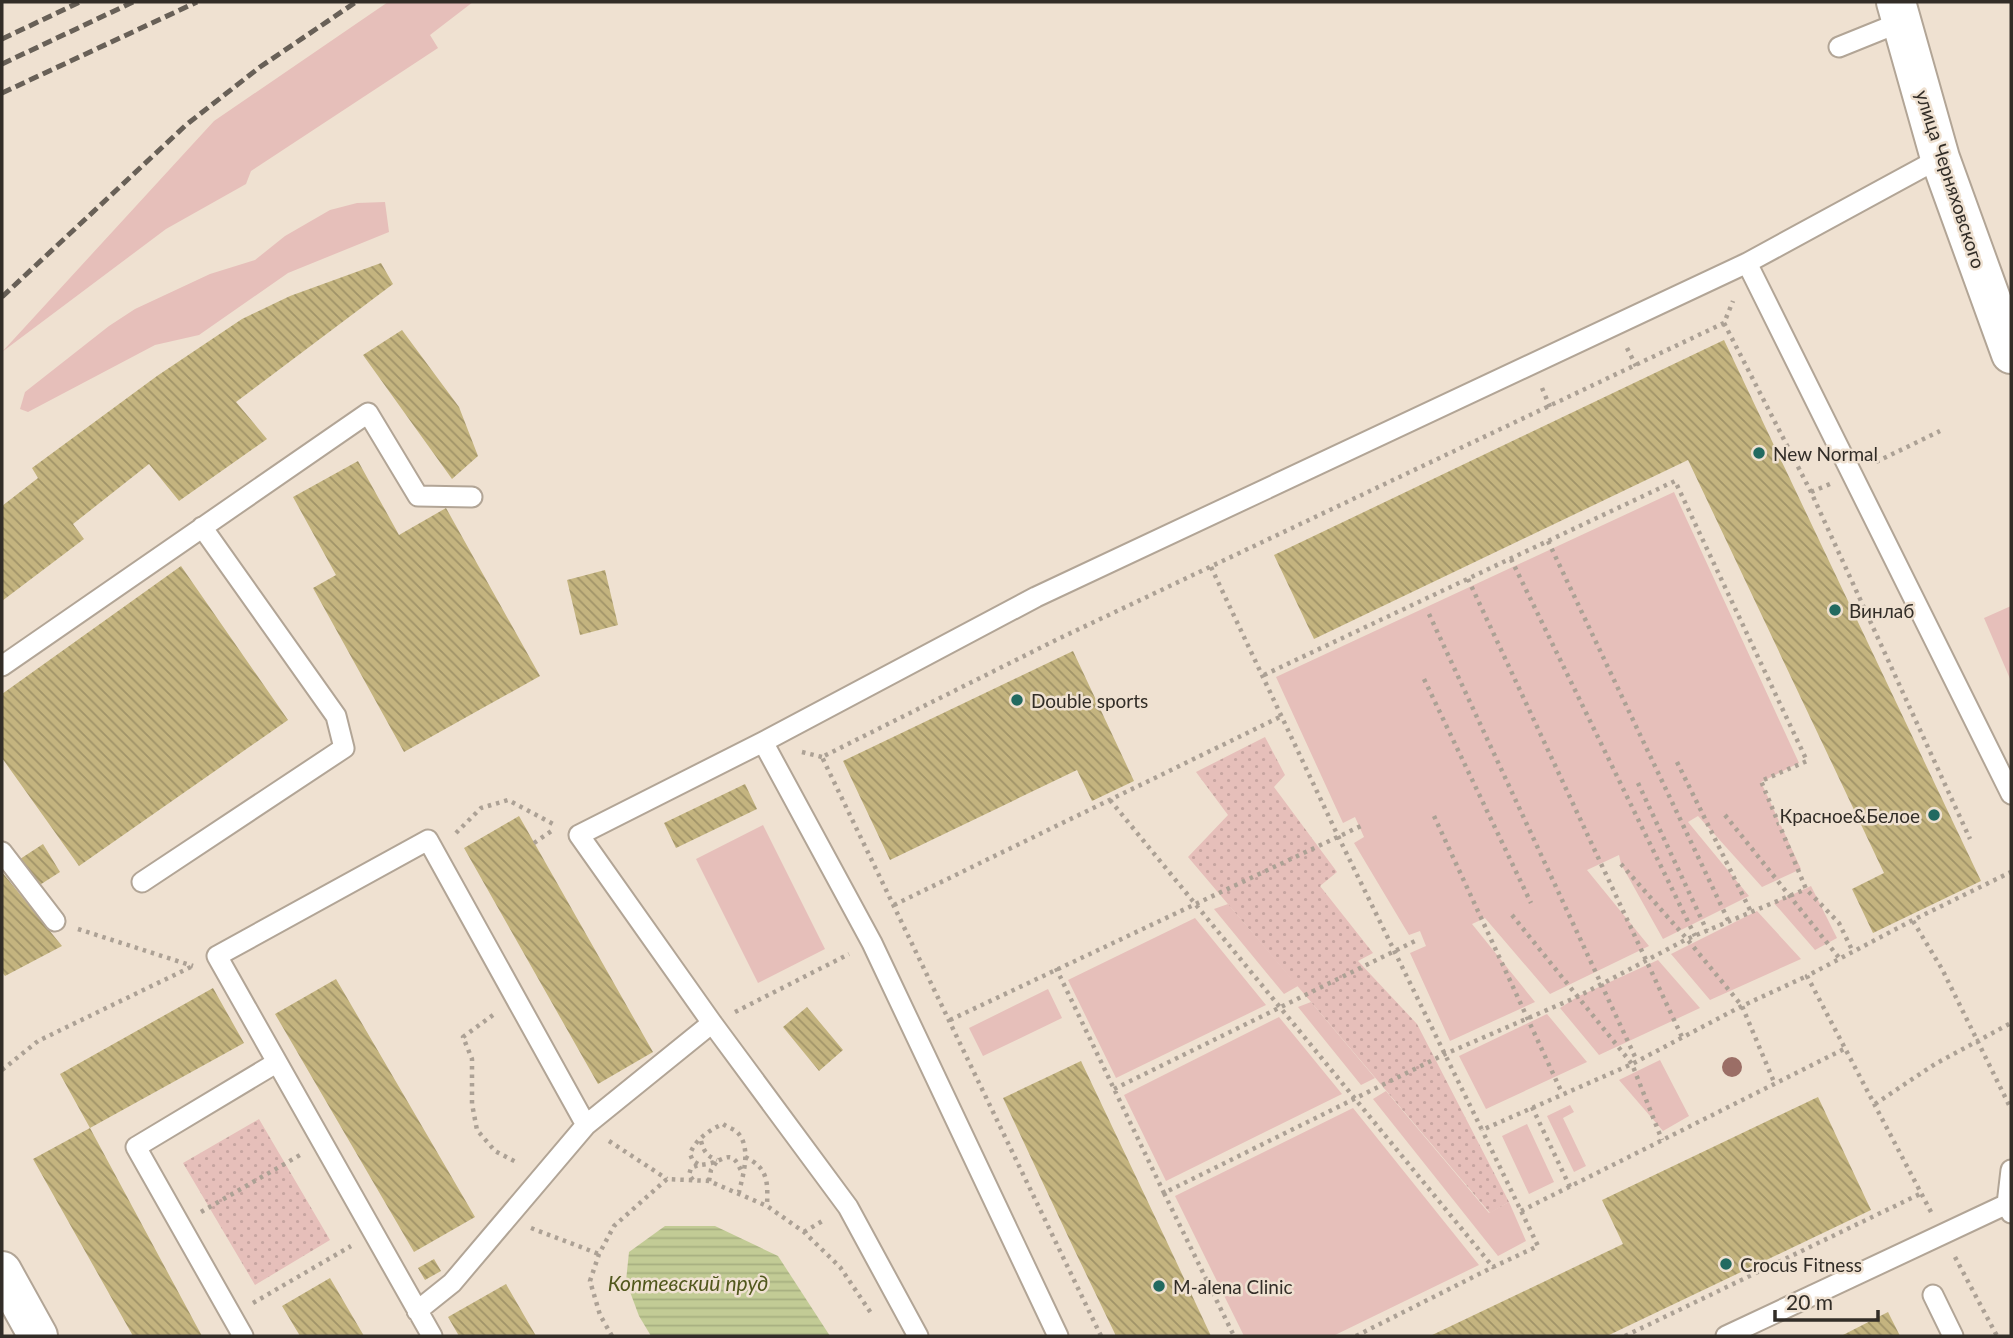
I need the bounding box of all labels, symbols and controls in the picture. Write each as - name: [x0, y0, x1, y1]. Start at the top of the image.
- street label: улица Черняховского: [1911, 87, 1991, 271]
- place label: New Normal: [1773, 442, 1878, 465]
- marker: New Normal: [1751, 445, 1767, 461]
- place label: Винлаб: [1849, 599, 1914, 622]
- marker: Винлаб: [1827, 602, 1843, 618]
- place label: Double sports: [1031, 689, 1148, 712]
- marker: Double sports: [1009, 692, 1025, 708]
- place label: Красное&Белое: [1780, 804, 1920, 827]
- marker: Красное&Белое: [1926, 807, 1942, 823]
- place label: Crocus Fitness: [1740, 1253, 1862, 1276]
- marker: Crocus Fitness: [1718, 1256, 1734, 1272]
- water label: Коптевский пруд: [608, 1270, 768, 1295]
- place label: M-alena Clinic: [1173, 1275, 1293, 1298]
- marker: M-alena Clinic: [1151, 1278, 1167, 1294]
- scale bar: [1775, 1278, 1878, 1322]
- text: 20 m: [1786, 1289, 1833, 1314]

